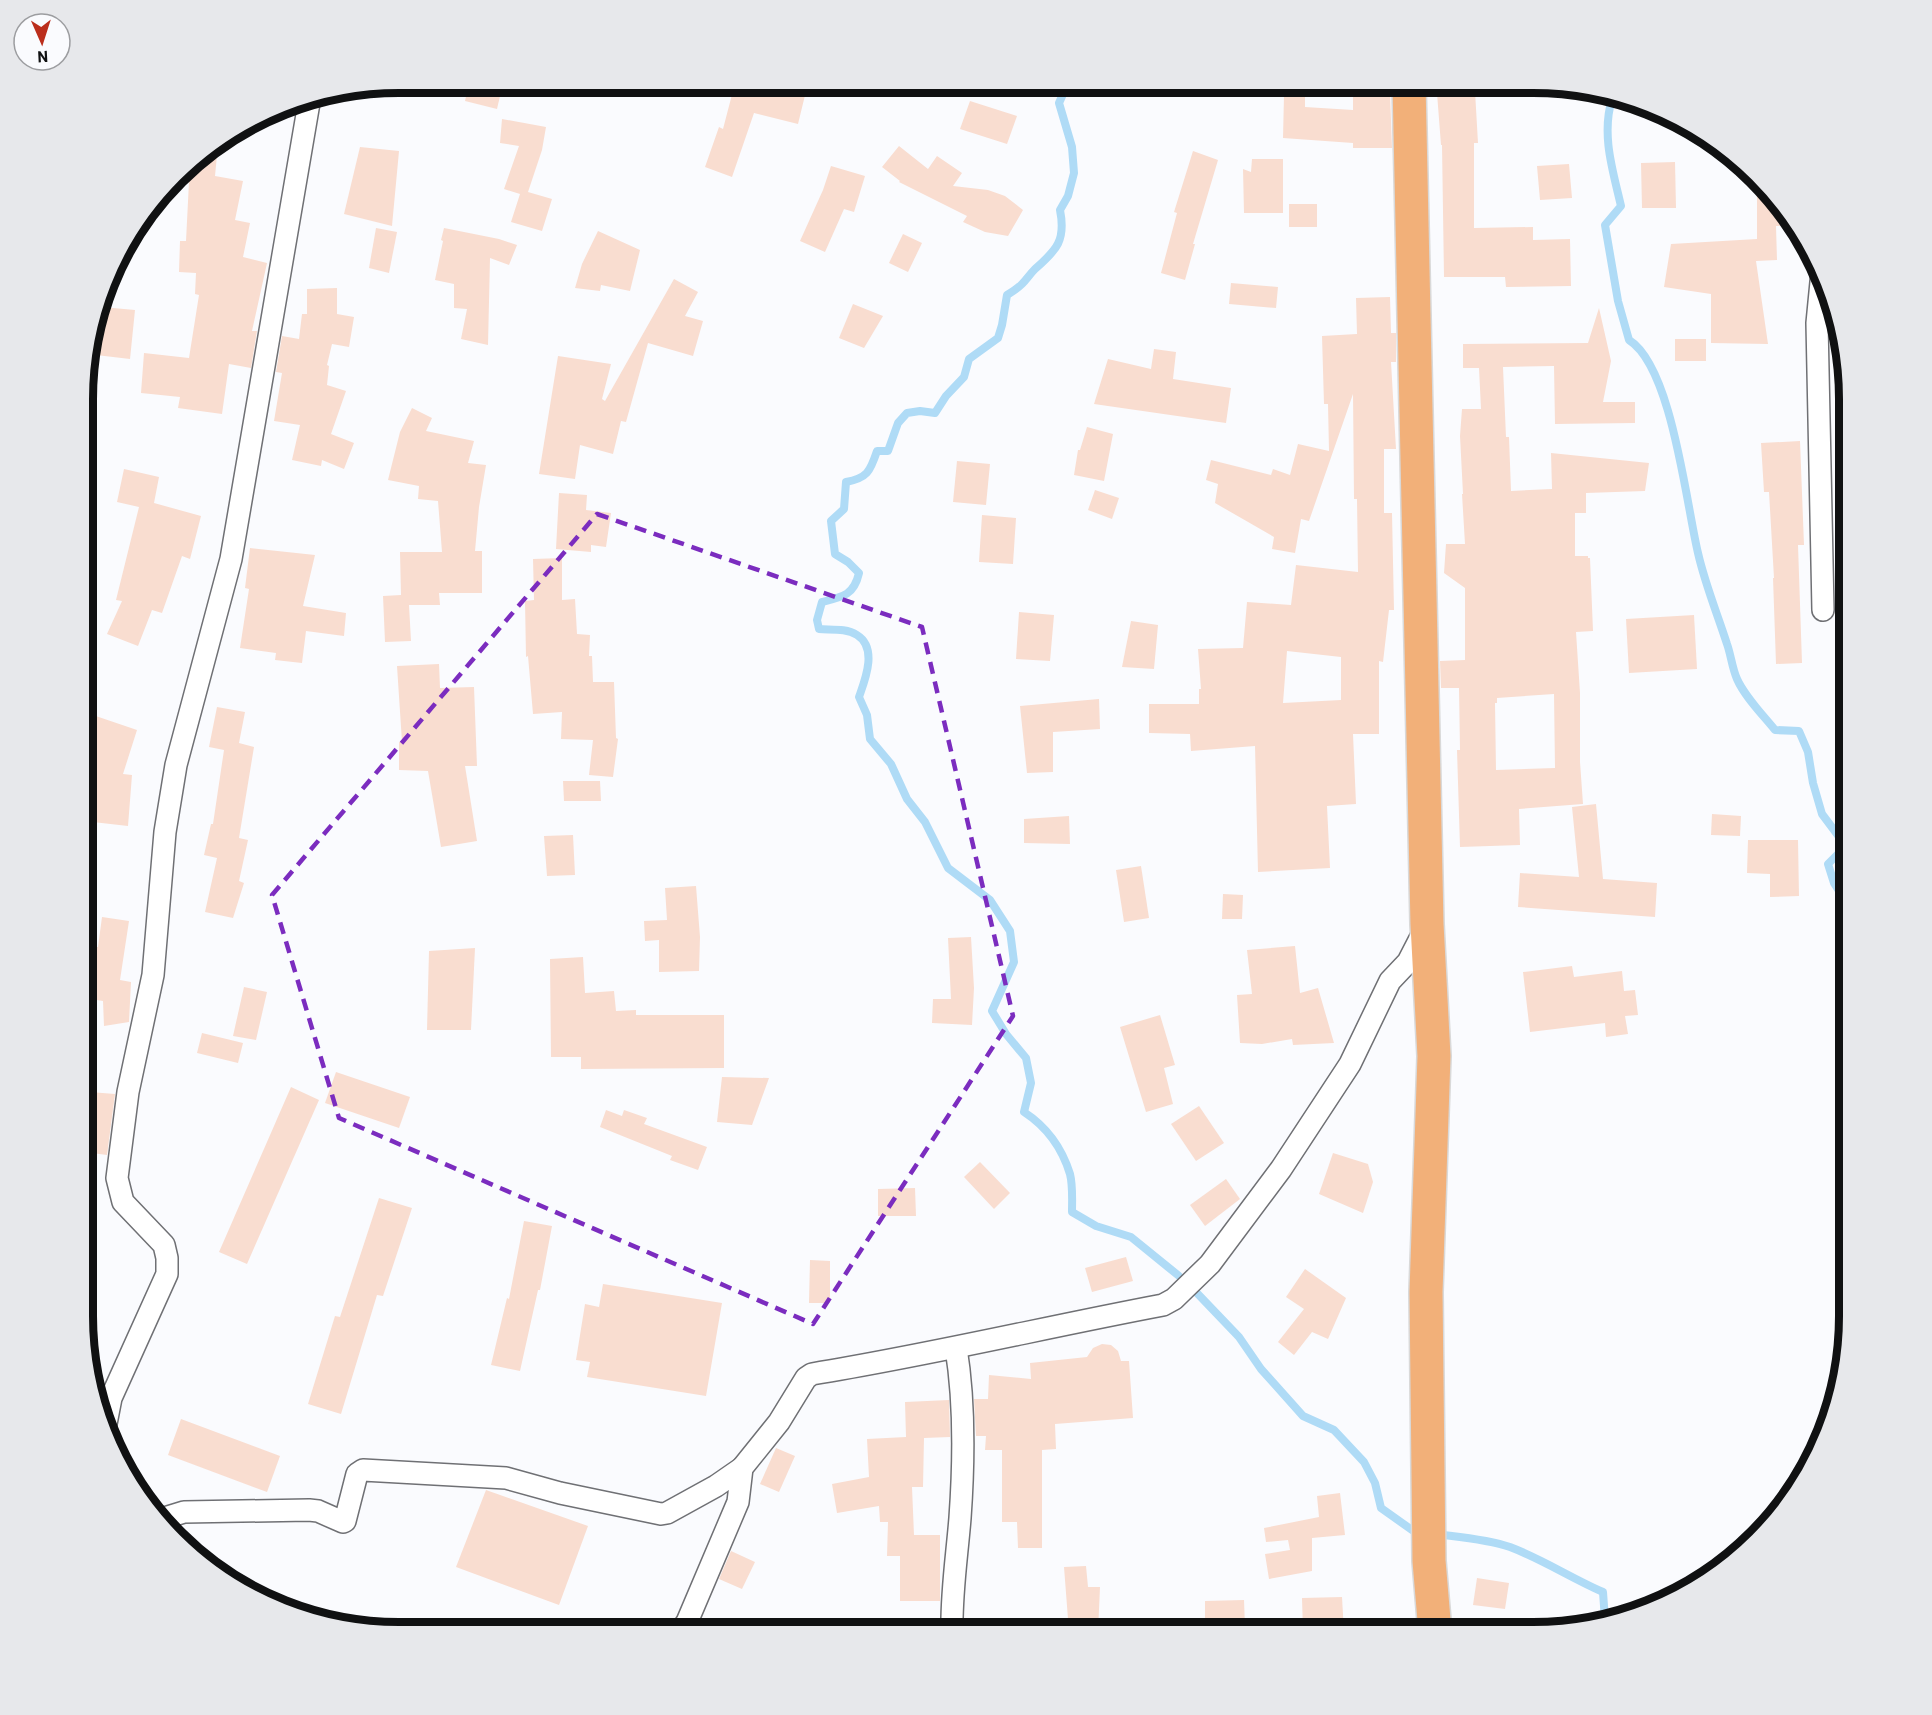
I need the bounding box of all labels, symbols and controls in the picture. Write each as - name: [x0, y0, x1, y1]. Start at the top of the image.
- north arrow: [12, 12, 72, 72]
- text: N: [37, 48, 49, 67]

